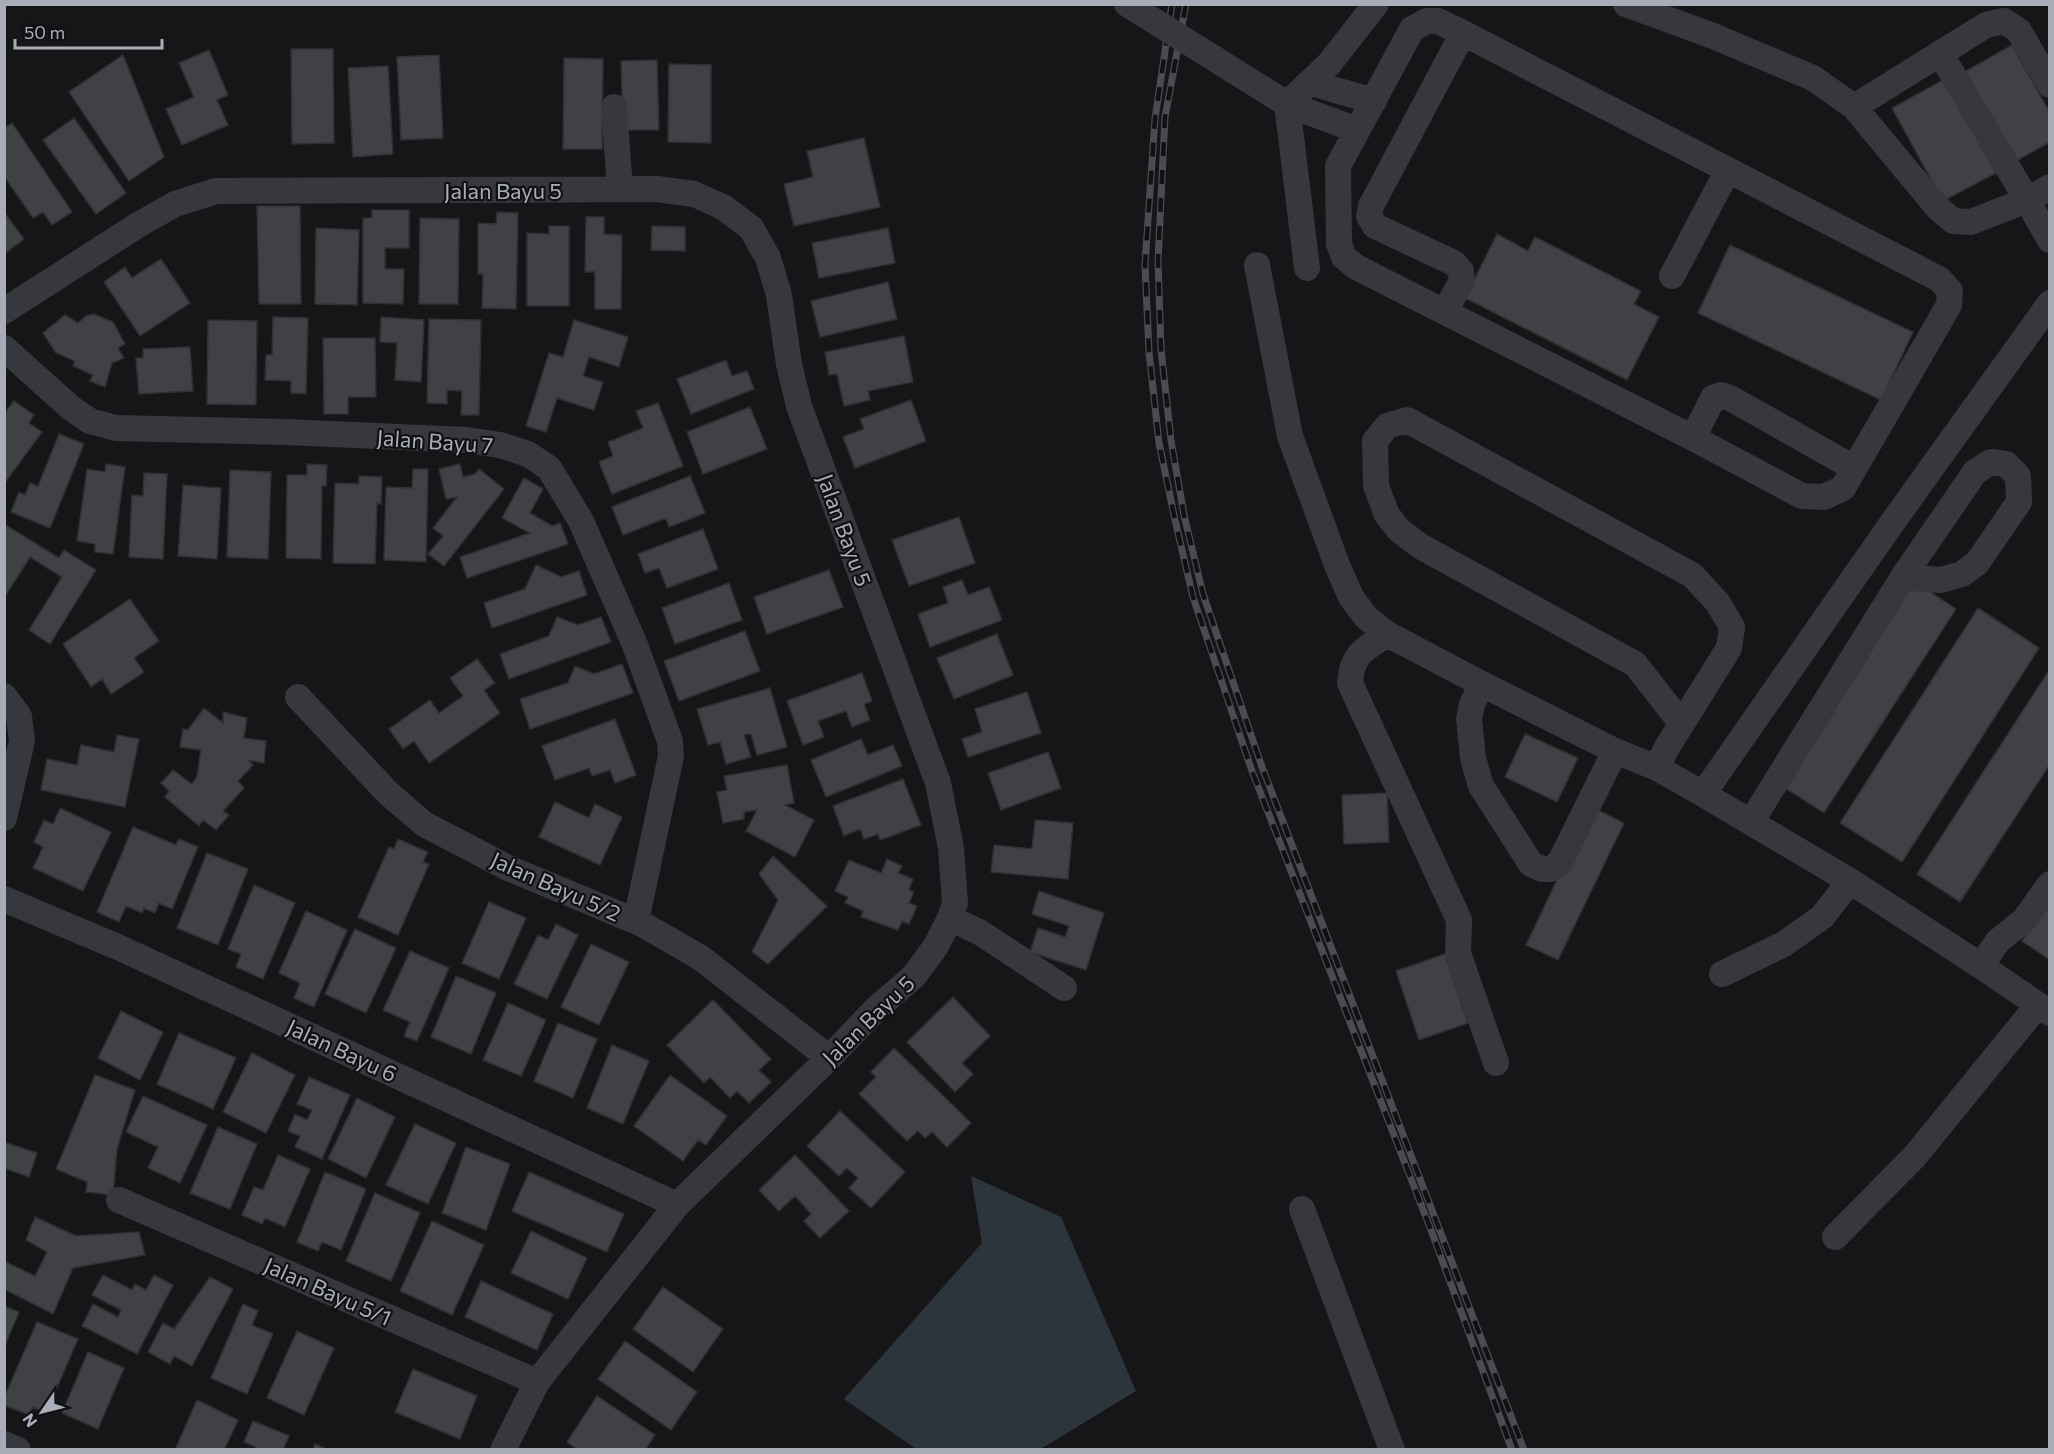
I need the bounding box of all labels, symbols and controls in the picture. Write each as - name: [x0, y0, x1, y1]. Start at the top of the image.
- scale bar: [15, 12, 162, 50]
- text: 50 m: [24, 21, 65, 43]
- street label: Jalan Bayu 5: [444, 177, 562, 204]
- street label: Jalan Bayu 7: [376, 423, 494, 459]
- street label: Jalan Bayu 5: [812, 470, 878, 590]
- street label: Jalan Bayu 5/2: [487, 845, 625, 927]
- street label: Jalan Bayu 5: [816, 969, 920, 1071]
- street label: Jalan Bayu 6: [283, 1013, 401, 1087]
- street label: Jalan Bayu 5/1: [260, 1251, 396, 1331]
- north arrow: [12, 1382, 72, 1442]
- text: N: [18, 1411, 41, 1431]

